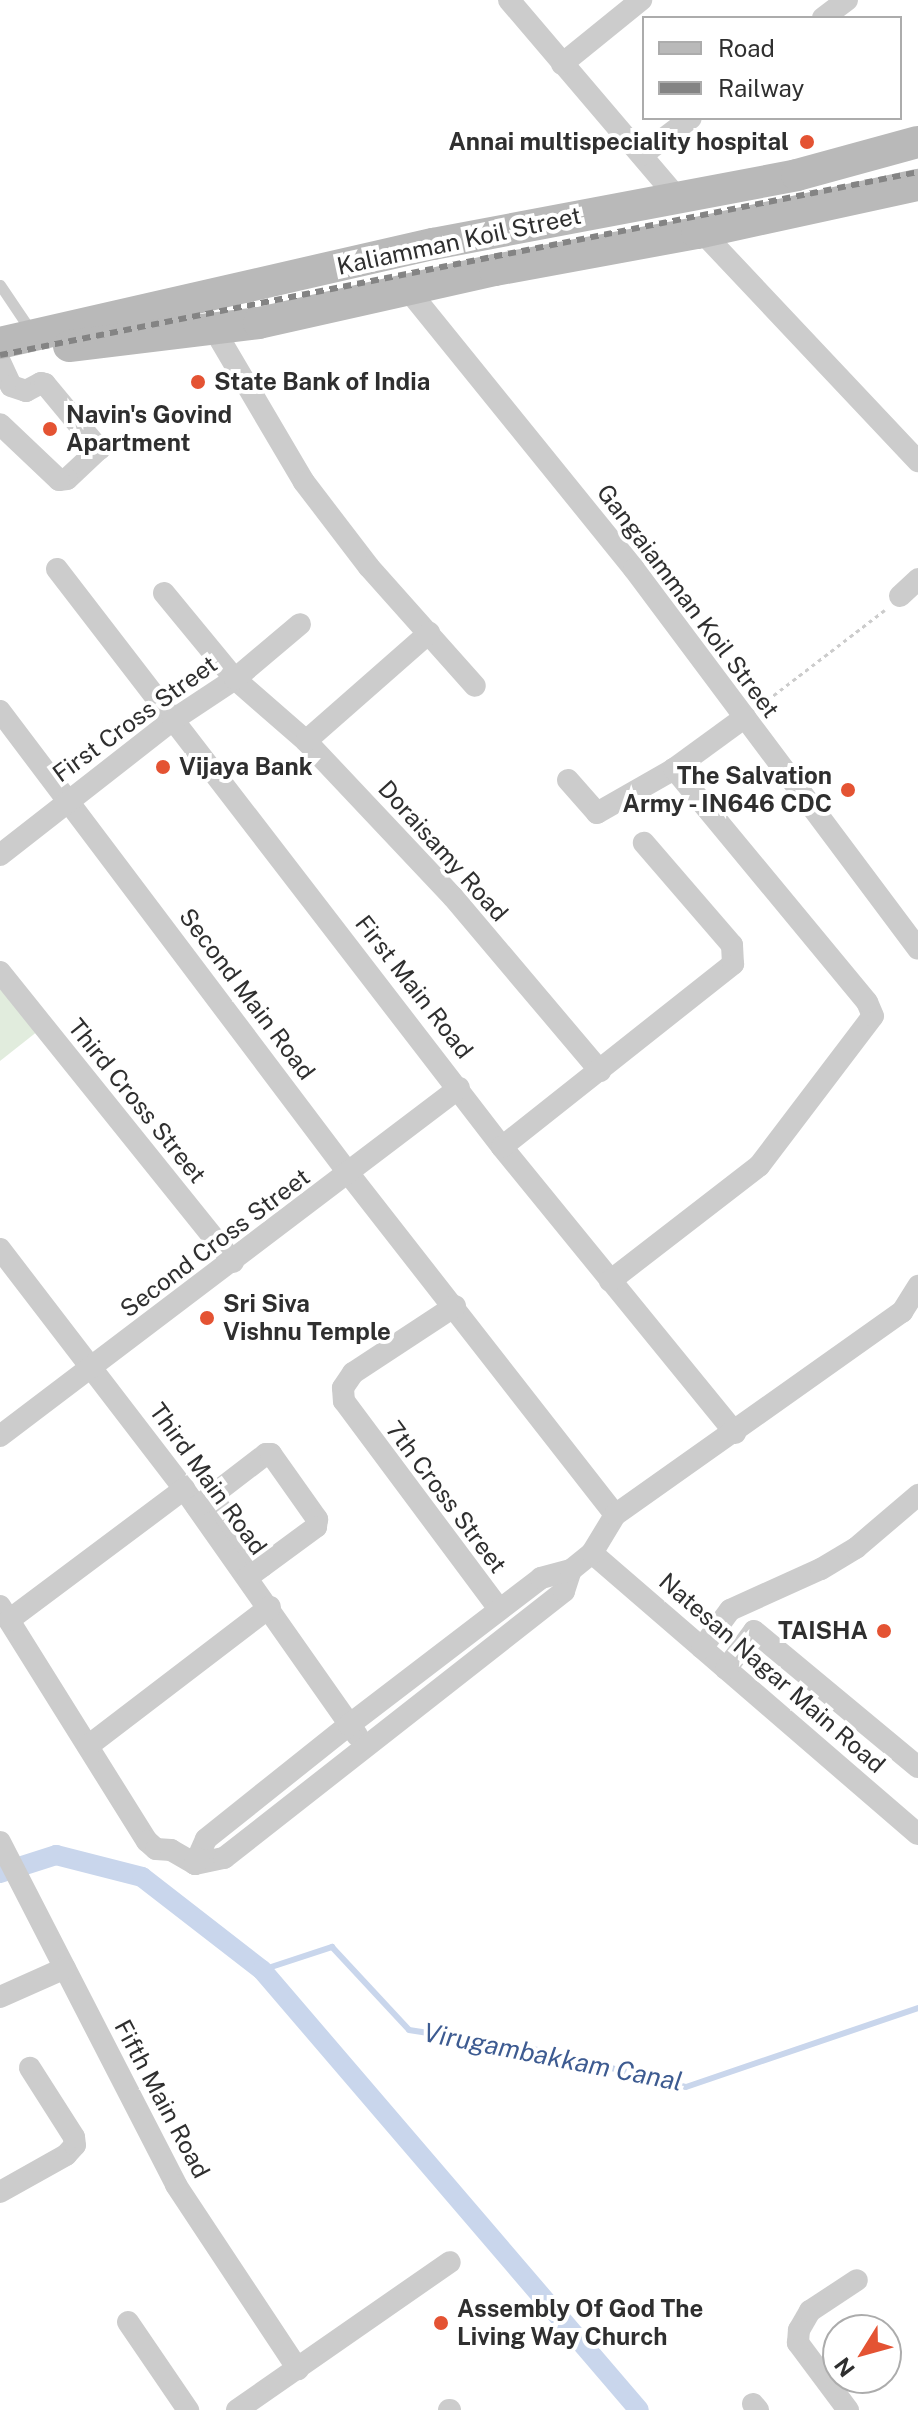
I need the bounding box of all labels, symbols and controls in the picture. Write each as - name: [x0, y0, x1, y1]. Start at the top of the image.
- legend: [642, 16, 902, 120]
- text: Road: [718, 34, 775, 62]
- text: Railway: [718, 74, 804, 102]
- place label: Annai multispeciality hospital: [448, 128, 789, 156]
- marker: Annai multispeciality hospital: [796, 131, 818, 153]
- street label: Kaliamman Koil Street: [334, 201, 584, 281]
- place label: State Bank of India: [214, 368, 430, 396]
- marker: State Bank of India: [189, 373, 207, 391]
- place label: Navin's Govind Apartment: [66, 401, 232, 457]
- marker: Navin's Govind Apartment: [41, 420, 59, 438]
- street label: Gangaiamman Koil Street: [591, 479, 785, 723]
- street label: First Cross Street: [47, 650, 223, 788]
- place label: Vijaya Bank: [179, 753, 313, 781]
- marker: Vijaya Bank: [154, 758, 172, 776]
- place label: The Salvation Army - IN646 CDC: [619, 762, 832, 818]
- street label: Doraisamy Road: [372, 775, 514, 927]
- marker: The Salvation Army - IN646 CDC: [839, 781, 857, 799]
- street label: Second Main Road: [173, 903, 321, 1085]
- street label: First Main Road: [349, 910, 479, 1064]
- street label: Third Cross Street: [62, 1013, 212, 1189]
- street label: Second Cross Street: [115, 1162, 315, 1324]
- place label: Sri Siva Vishnu Temple: [223, 1290, 391, 1346]
- marker: Sri Siva Vishnu Temple: [198, 1309, 216, 1327]
- street label: Third Main Road: [143, 1397, 273, 1561]
- street label: 7th Cross Street: [379, 1415, 513, 1579]
- street label: Natesan Nagar Main Road: [653, 1567, 891, 1779]
- place label: TAISHA: [778, 1617, 868, 1645]
- marker: TAISHA: [875, 1622, 893, 1640]
- street label: Fifth Main Road: [108, 2015, 216, 2183]
- water label: Virugambakkam Canal: [421, 2017, 685, 2097]
- place label: Assembly Of God The Living Way Church: [457, 2295, 703, 2351]
- marker: Assembly Of God The Living Way Church: [432, 2314, 450, 2332]
- north arrow: [822, 2314, 902, 2394]
- text: N: [829, 2353, 860, 2382]

